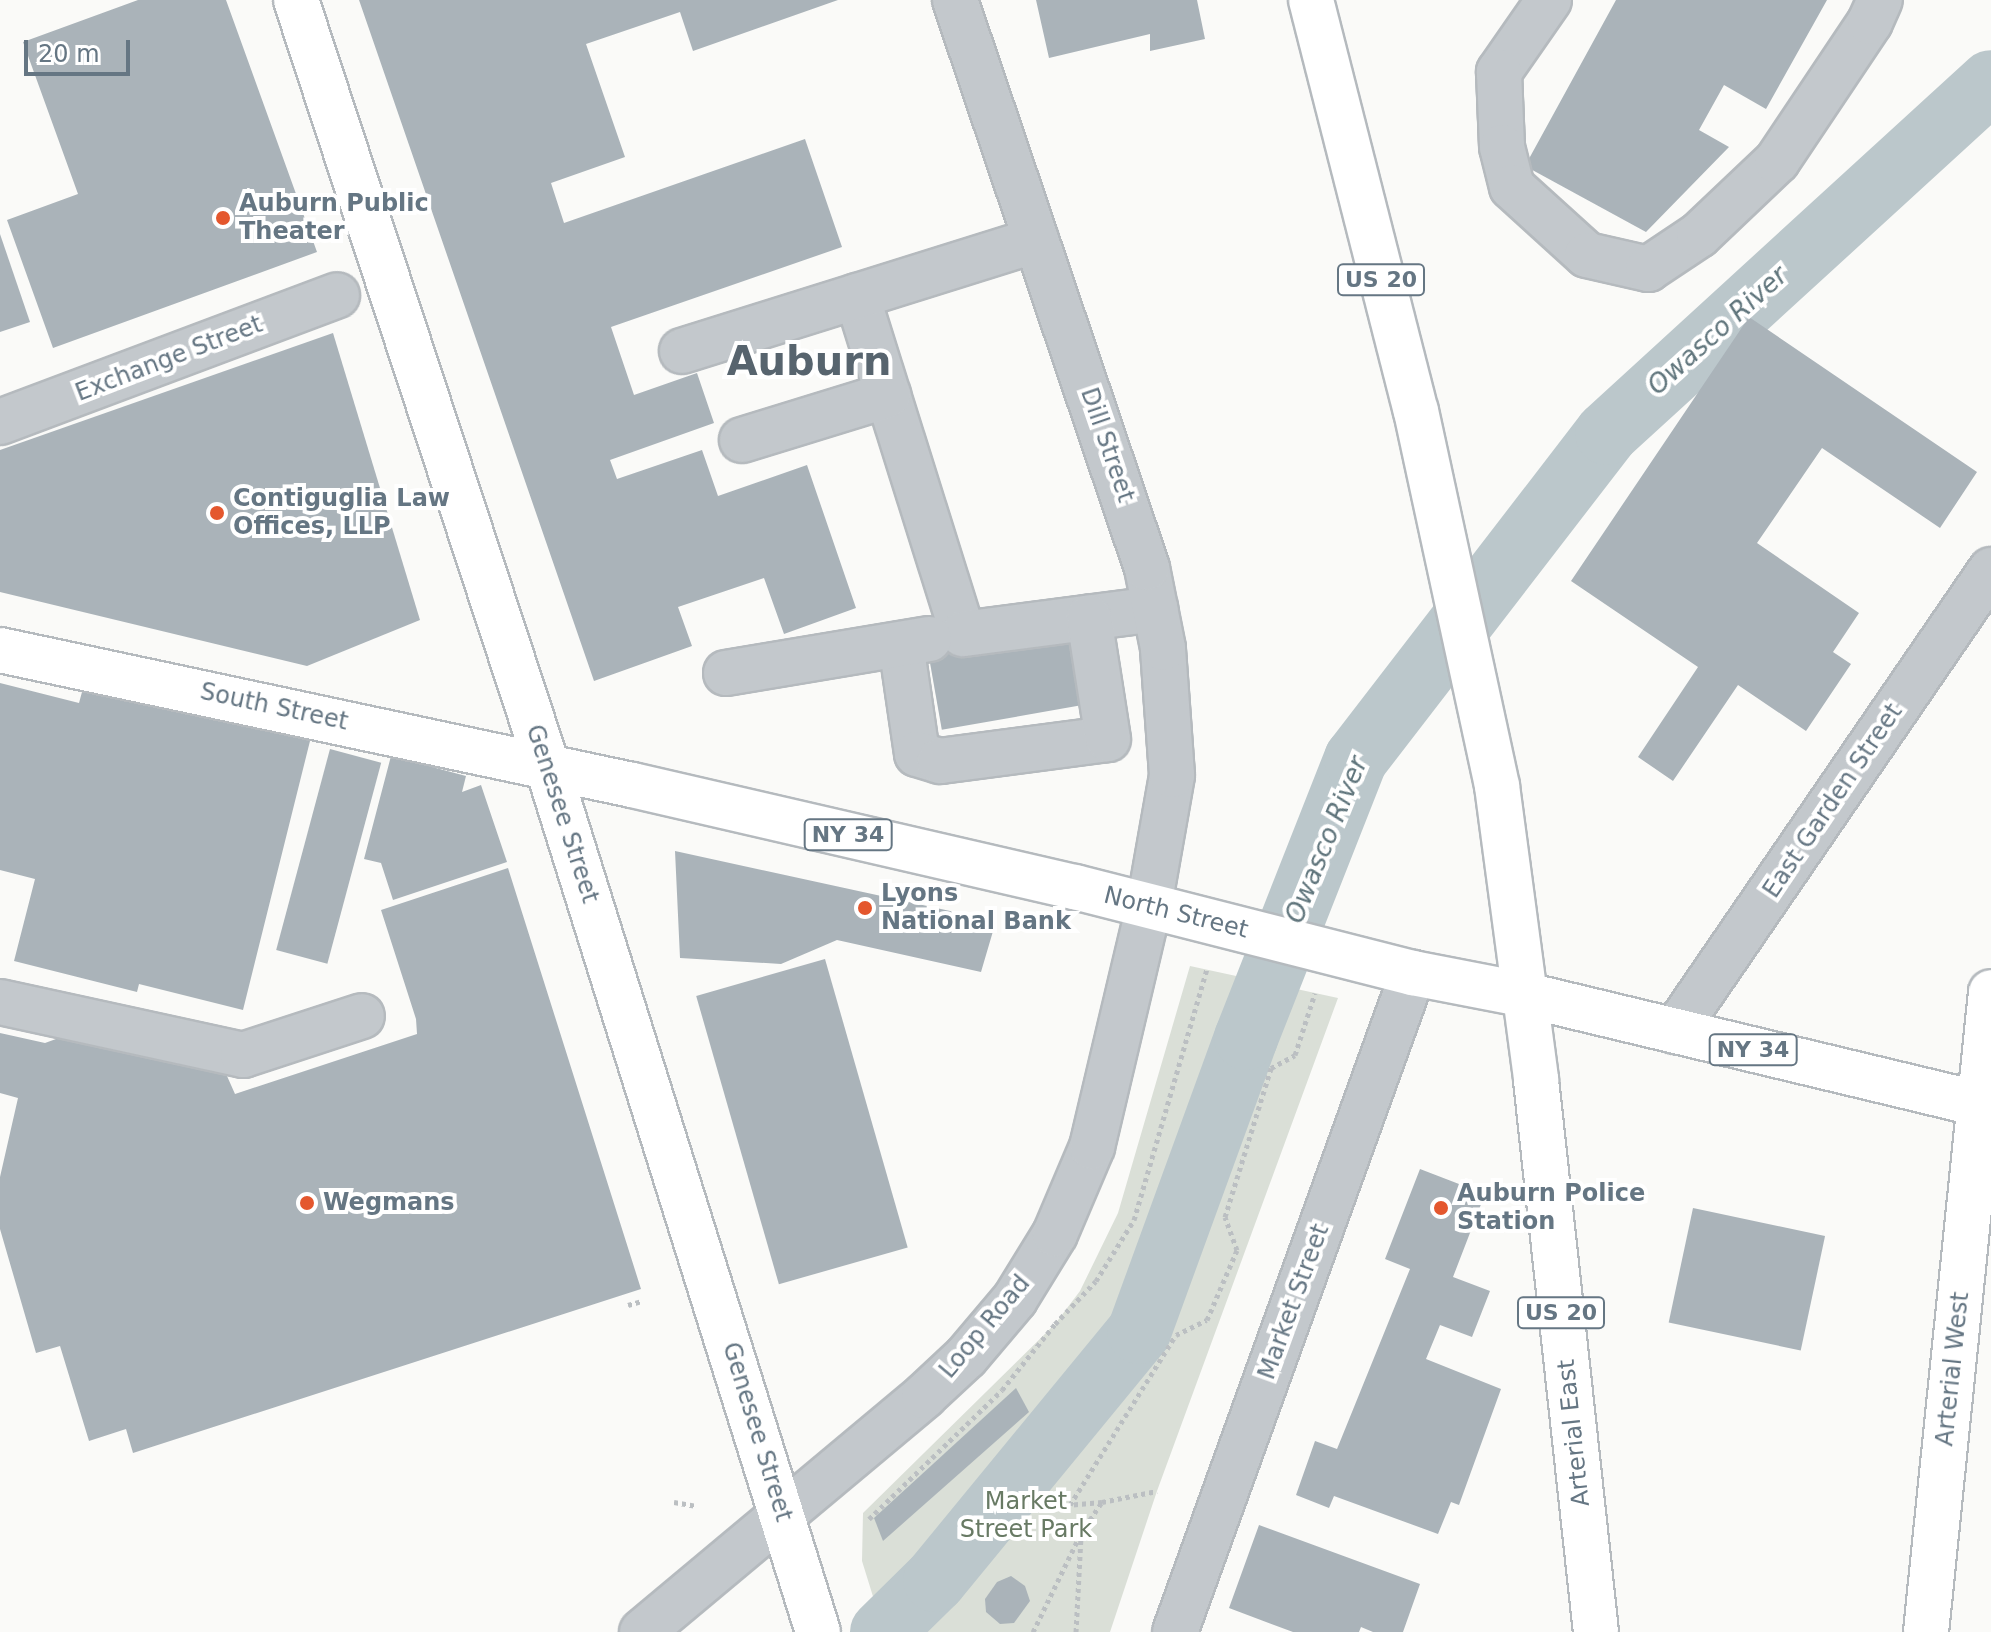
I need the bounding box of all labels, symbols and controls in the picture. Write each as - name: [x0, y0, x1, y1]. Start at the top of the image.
- scale bar: [28, 24, 134, 74]
- text: 20 m: [38, 40, 100, 68]
- place label: Auburn Public Theater: [239, 190, 429, 246]
- marker: Auburn Public Theater: [214, 209, 232, 227]
- water label: Owasco River: [1642, 260, 1794, 402]
- road number: US 20: [1337, 262, 1425, 298]
- street label: Exchange Street: [71, 310, 267, 408]
- district label: Auburn: [727, 337, 891, 385]
- street label: Dill Street: [1074, 384, 1140, 506]
- place label: Contiguglia Law Offices, LLP: [233, 485, 450, 541]
- marker: Contiguglia Law Offices, LLP: [208, 504, 226, 522]
- street label: South Street: [197, 677, 351, 737]
- street label: East Garden Street: [1757, 698, 1909, 904]
- street label: Genesee Street: [520, 721, 604, 907]
- water label: Owasco River: [1279, 752, 1375, 928]
- road number: NY 34: [802, 817, 894, 853]
- place label: Lyons National Bank: [881, 880, 1071, 936]
- street label: North Street: [1101, 881, 1251, 945]
- marker: Lyons National Bank: [856, 899, 874, 917]
- road number: NY 34: [1707, 1032, 1799, 1068]
- place label: Auburn Police Station: [1457, 1180, 1645, 1236]
- place label: Wegmans: [323, 1189, 455, 1217]
- marker: Wegmans: [298, 1194, 316, 1212]
- marker: Auburn Police Station: [1432, 1199, 1450, 1217]
- street label: Market Street: [1253, 1220, 1335, 1384]
- street label: Loop Road: [934, 1270, 1036, 1384]
- street label: Arterial West: [1931, 1290, 1975, 1448]
- road number: US 20: [1517, 1295, 1605, 1331]
- street label: Genesee Street: [716, 1339, 798, 1525]
- street label: Arterial East: [1552, 1358, 1596, 1508]
- park label: Market Street Park: [960, 1488, 1092, 1544]

